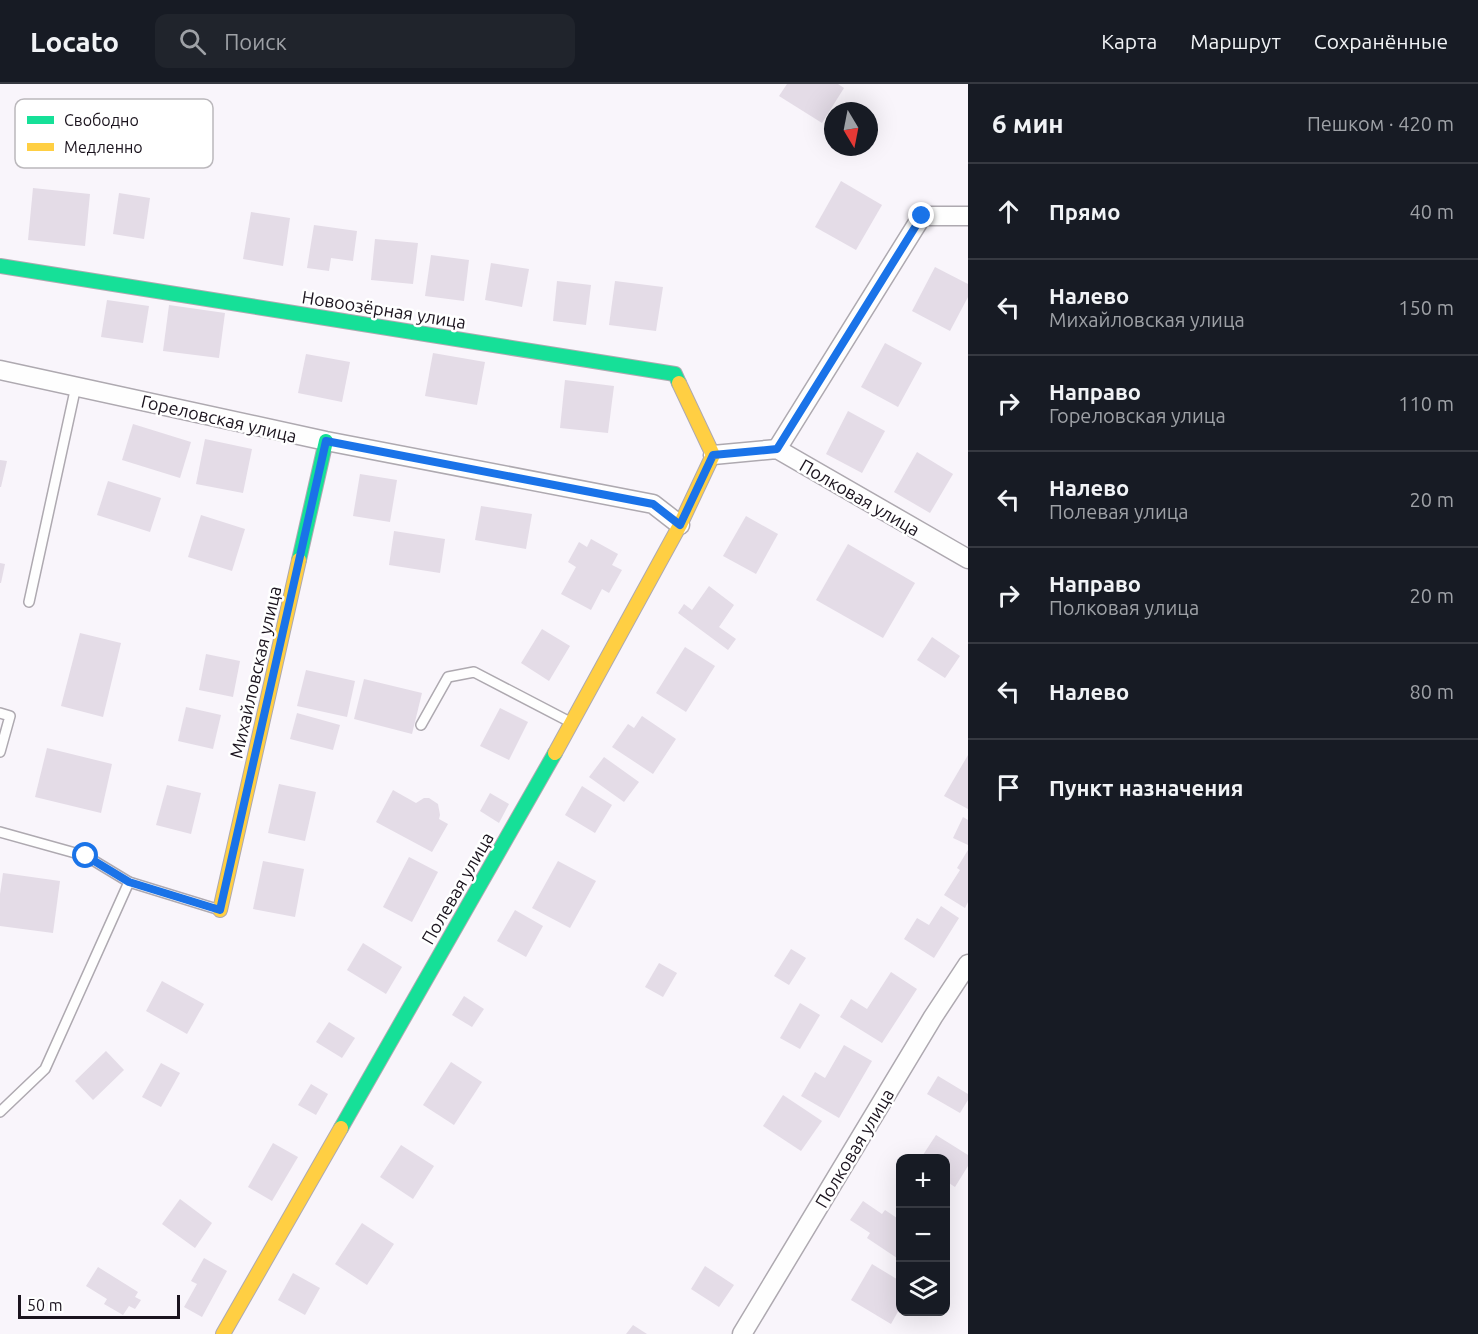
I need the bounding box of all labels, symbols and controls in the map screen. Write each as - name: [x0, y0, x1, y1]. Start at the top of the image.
- search box: [155, 14, 575, 68]
- icon: search: [176, 25, 209, 58]
- text: Locato: [30, 26, 119, 57]
- text: Поиск: [224, 29, 287, 54]
- text: Карта: [1101, 29, 1157, 53]
- text: Маршрут: [1190, 29, 1281, 53]
- text: Сохранённые: [1314, 29, 1448, 53]
- legend: [15, 99, 213, 168]
- north arrow: [824, 102, 878, 156]
- text: 6 мин: [992, 109, 1064, 138]
- text: Свободно: [64, 111, 139, 129]
- text: Пешком · 420 m: [1307, 112, 1454, 135]
- text: Медленно: [64, 138, 143, 156]
- icon: ahead: [992, 195, 1025, 228]
- text: Прямо: [1049, 199, 1120, 224]
- text: 40 m: [1410, 200, 1454, 223]
- route end: [908, 202, 934, 228]
- text: Налево: [1049, 283, 1129, 308]
- street label: Новоозёрная улица: [301, 286, 467, 332]
- icon: left: [992, 291, 1025, 324]
- text: 150 m: [1398, 296, 1454, 319]
- text: Михайловская улица: [1049, 308, 1245, 331]
- text: Направо: [1049, 379, 1141, 404]
- icon: right: [992, 387, 1025, 420]
- street label: Гореловская улица: [139, 390, 299, 446]
- text: 110 m: [1398, 392, 1454, 415]
- text: Гореловская улица: [1049, 404, 1226, 427]
- street label: Полковая улица: [796, 455, 924, 539]
- text: Налево: [1049, 475, 1129, 500]
- icon: left: [992, 483, 1025, 516]
- text: 20 m: [1410, 488, 1454, 511]
- text: Полевая улица: [1049, 500, 1189, 523]
- text: Направо: [1049, 571, 1141, 596]
- icon: right: [992, 579, 1025, 612]
- street label: Михайловская улица: [225, 584, 285, 760]
- text: 20 m: [1410, 584, 1454, 607]
- text: Полковая улица: [1049, 596, 1199, 619]
- icon: left: [992, 675, 1025, 708]
- text: Налево: [1049, 679, 1129, 704]
- text: 80 m: [1410, 680, 1454, 703]
- icon: arrive: [992, 771, 1025, 804]
- text: Пункт назначения: [1049, 775, 1243, 800]
- street label: Полевая улица: [417, 829, 497, 947]
- route start: [72, 842, 98, 868]
- street label: Полковая улица: [811, 1085, 897, 1211]
- map controls: [896, 1154, 950, 1316]
- button: +: [896, 1154, 950, 1208]
- button: −: [896, 1208, 950, 1262]
- button: layers: [896, 1262, 950, 1316]
- scale bar: [18, 1292, 180, 1320]
- text: 50 m: [27, 1296, 63, 1314]

